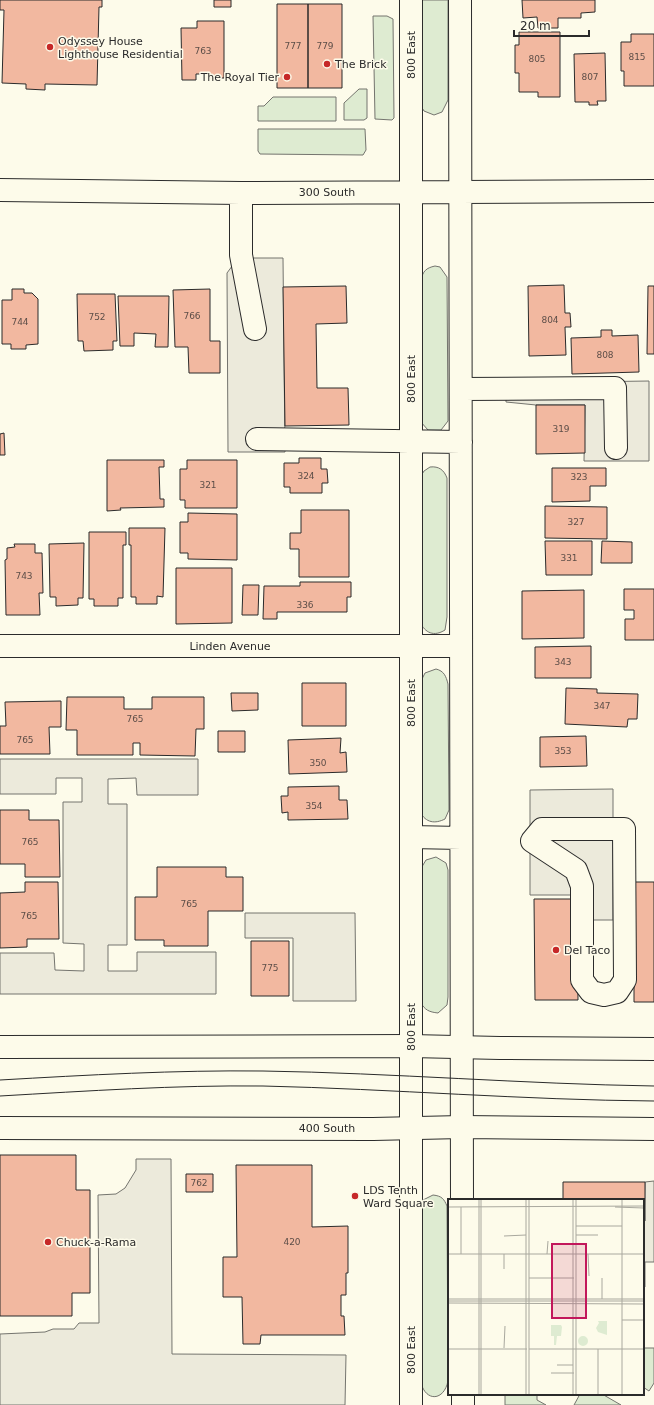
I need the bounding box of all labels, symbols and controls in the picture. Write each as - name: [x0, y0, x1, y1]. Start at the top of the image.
- scale bar: [514, 12, 589, 38]
- text: 20 m: [520, 19, 551, 33]
- street label: 800 East: [405, 30, 418, 79]
- place label: Odyssey House Lighthouse Residential: [58, 35, 183, 61]
- house number: 777: [284, 41, 302, 51]
- house number: 779: [316, 41, 334, 51]
- marker: Odyssey House Lighthouse Residential: [45, 42, 55, 52]
- house number: 763: [194, 46, 212, 56]
- house number: 815: [628, 52, 646, 62]
- house number: 805: [528, 54, 546, 64]
- place label: The Brick: [334, 58, 387, 71]
- marker: The Brick: [322, 59, 332, 69]
- place label: The Royal Tier: [200, 71, 279, 84]
- marker: The Royal Tier: [282, 72, 292, 82]
- house number: 807: [581, 72, 599, 82]
- street label: 300 South: [299, 186, 355, 199]
- house number: 766: [183, 311, 201, 321]
- house number: 752: [88, 312, 106, 322]
- house number: 804: [541, 315, 559, 325]
- house number: 744: [11, 317, 29, 327]
- house number: 808: [596, 350, 614, 360]
- street label: 800 East: [405, 354, 418, 403]
- house number: 319: [552, 424, 570, 434]
- house number: 324: [297, 471, 315, 481]
- house number: 323: [570, 472, 588, 482]
- house number: 321: [199, 480, 217, 490]
- house number: 327: [567, 517, 585, 527]
- house number: 331: [560, 553, 578, 563]
- house number: 743: [15, 571, 33, 581]
- house number: 336: [296, 600, 314, 610]
- street label: Linden Avenue: [189, 640, 271, 653]
- house number: 343: [554, 657, 572, 667]
- street label: 800 East: [405, 678, 418, 727]
- house number: 347: [593, 701, 611, 711]
- house number: 765: [126, 714, 144, 724]
- house number: 765: [16, 735, 34, 745]
- house number: 353: [554, 746, 572, 756]
- house number: 350: [309, 758, 327, 768]
- house number: 354: [305, 801, 323, 811]
- house number: 765: [21, 837, 39, 847]
- house number: 765: [180, 899, 198, 909]
- house number: 765: [20, 911, 38, 921]
- place label: Del Taco: [564, 944, 610, 957]
- marker: Del Taco: [551, 945, 561, 955]
- house number: 775: [261, 963, 279, 973]
- street label: 800 East: [405, 1002, 418, 1051]
- street label: 400 South: [299, 1122, 355, 1135]
- house number: 762: [190, 1178, 208, 1188]
- place label: LDS Tenth Ward Square: [363, 1184, 434, 1210]
- marker: LDS Tenth Ward Square: [350, 1191, 360, 1201]
- inset map: [448, 1199, 644, 1395]
- place label: Chuck-a-Rama: [56, 1236, 136, 1249]
- marker: Chuck-a-Rama: [43, 1237, 53, 1247]
- house number: 420: [283, 1237, 301, 1247]
- street label: 800 East: [405, 1325, 418, 1374]

